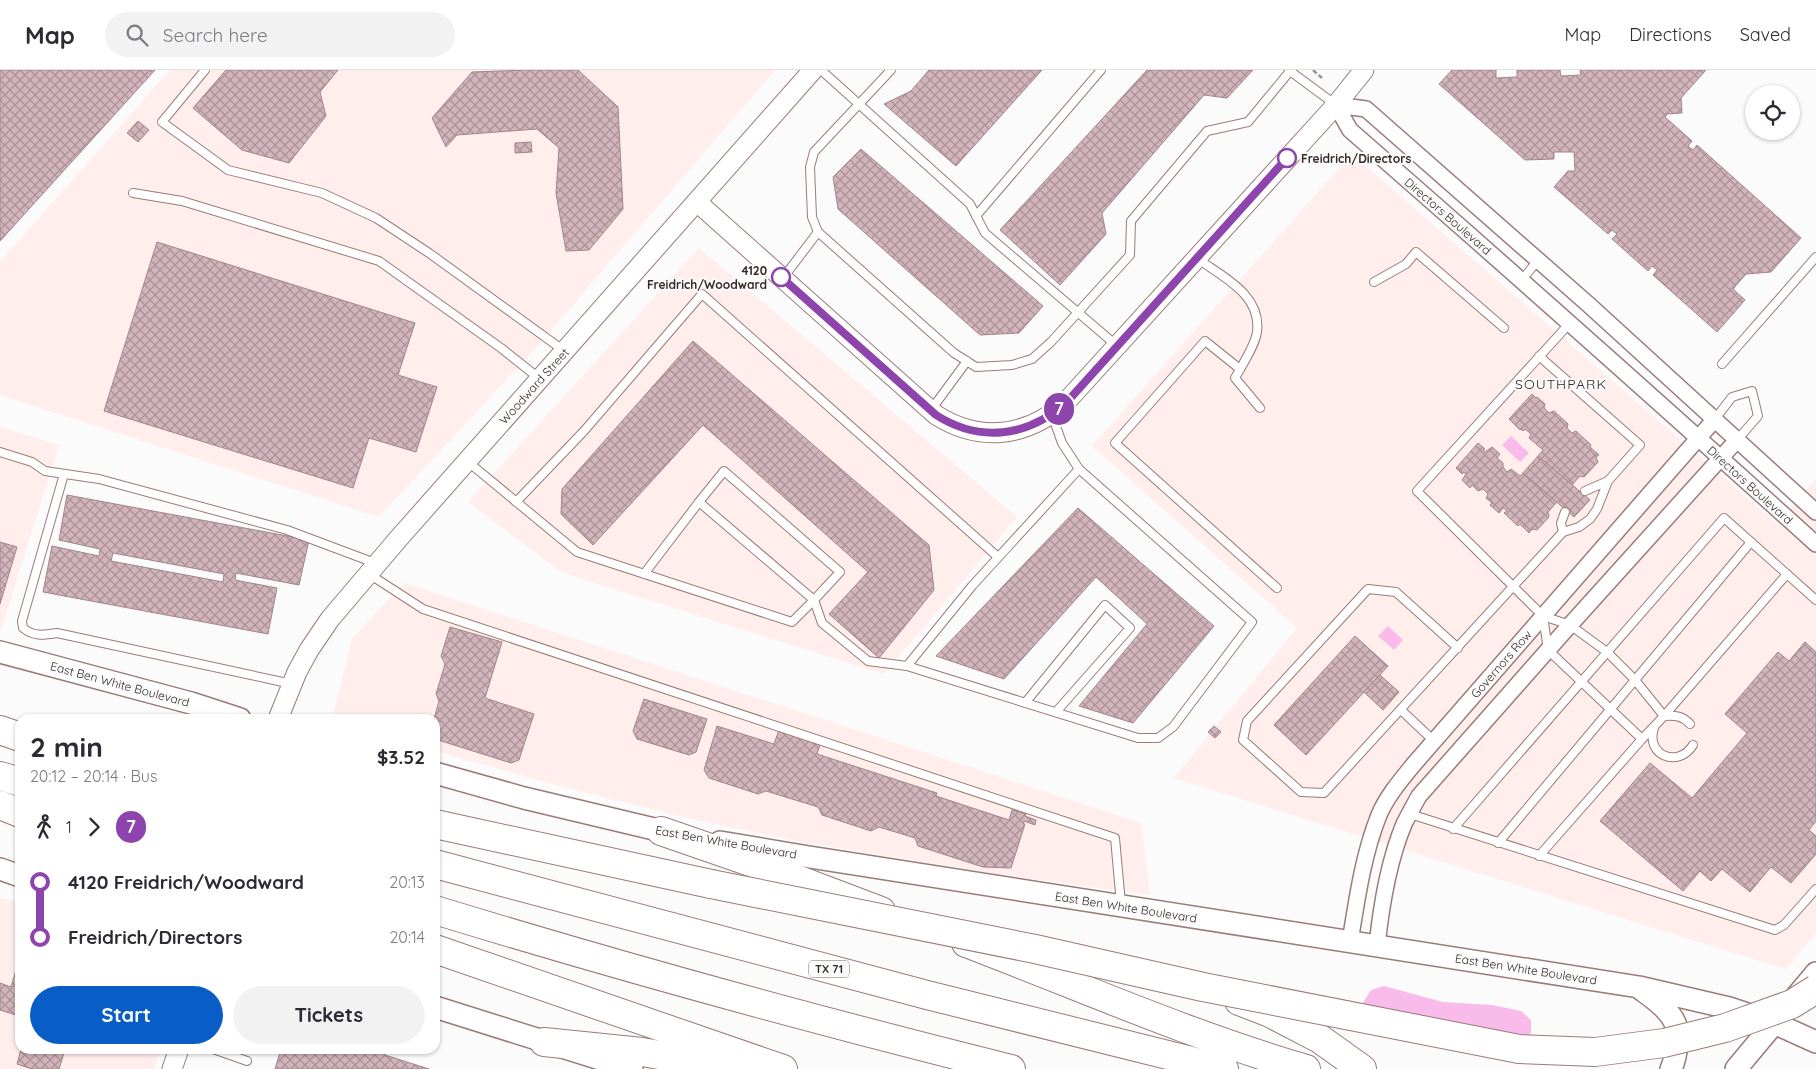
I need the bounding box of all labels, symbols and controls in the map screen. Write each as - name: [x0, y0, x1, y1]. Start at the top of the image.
- search box: [105, 12, 455, 57]
- text: Map: [25, 20, 75, 50]
- icon: search: [123, 21, 151, 49]
- text: Search here: [163, 23, 268, 47]
- text: Map: [1564, 23, 1601, 46]
- text: Directions: [1629, 23, 1712, 46]
- text: Saved: [1740, 23, 1791, 46]
- map controls: [1745, 85, 1800, 140]
- button: locate: [1745, 85, 1800, 140]
- marker: Freidrich/Directors: [1277, 148, 1297, 168]
- place label: Freidrich/Directors: [1301, 151, 1411, 166]
- street label: Directors Boulevard: [1402, 174, 1494, 258]
- place label: 4120 Freidrich/Woodward: [647, 263, 767, 292]
- marker: 4120 Freidrich/Woodward: [771, 267, 791, 287]
- street label: Woodward Street: [496, 345, 572, 427]
- district label: SOUTHPARK: [1515, 375, 1607, 393]
- line badge: 7: [1043, 393, 1075, 425]
- text: 7: [1054, 397, 1064, 420]
- street label: Directors Boulevard: [1704, 443, 1796, 527]
- street label: Governors Row: [1467, 627, 1535, 701]
- street label: East Ben White Boulevard: [49, 658, 191, 710]
- text: 2 min: [30, 729, 103, 764]
- text: $3.52: [377, 745, 425, 769]
- text: 20:12 – 20:14 · Bus: [30, 766, 157, 786]
- icon: walk: [30, 813, 58, 841]
- icon: forward: [80, 813, 108, 841]
- text: 7: [126, 815, 136, 838]
- text: 1: [66, 817, 72, 837]
- street label: East Ben White Boulevard: [654, 822, 798, 862]
- text: 4120 Freidrich/Woodward: [68, 870, 304, 894]
- text: 20:13: [389, 872, 425, 892]
- street label: East Ben White Boulevard: [1054, 888, 1198, 926]
- text: Freidrich/Directors: [68, 925, 242, 949]
- text: 20:14: [390, 927, 425, 947]
- street label: East Ben White Boulevard: [1454, 950, 1598, 988]
- road number: TX 71: [809, 961, 849, 978]
- button: Start: [30, 986, 223, 1044]
- button: Tickets: [233, 986, 425, 1044]

